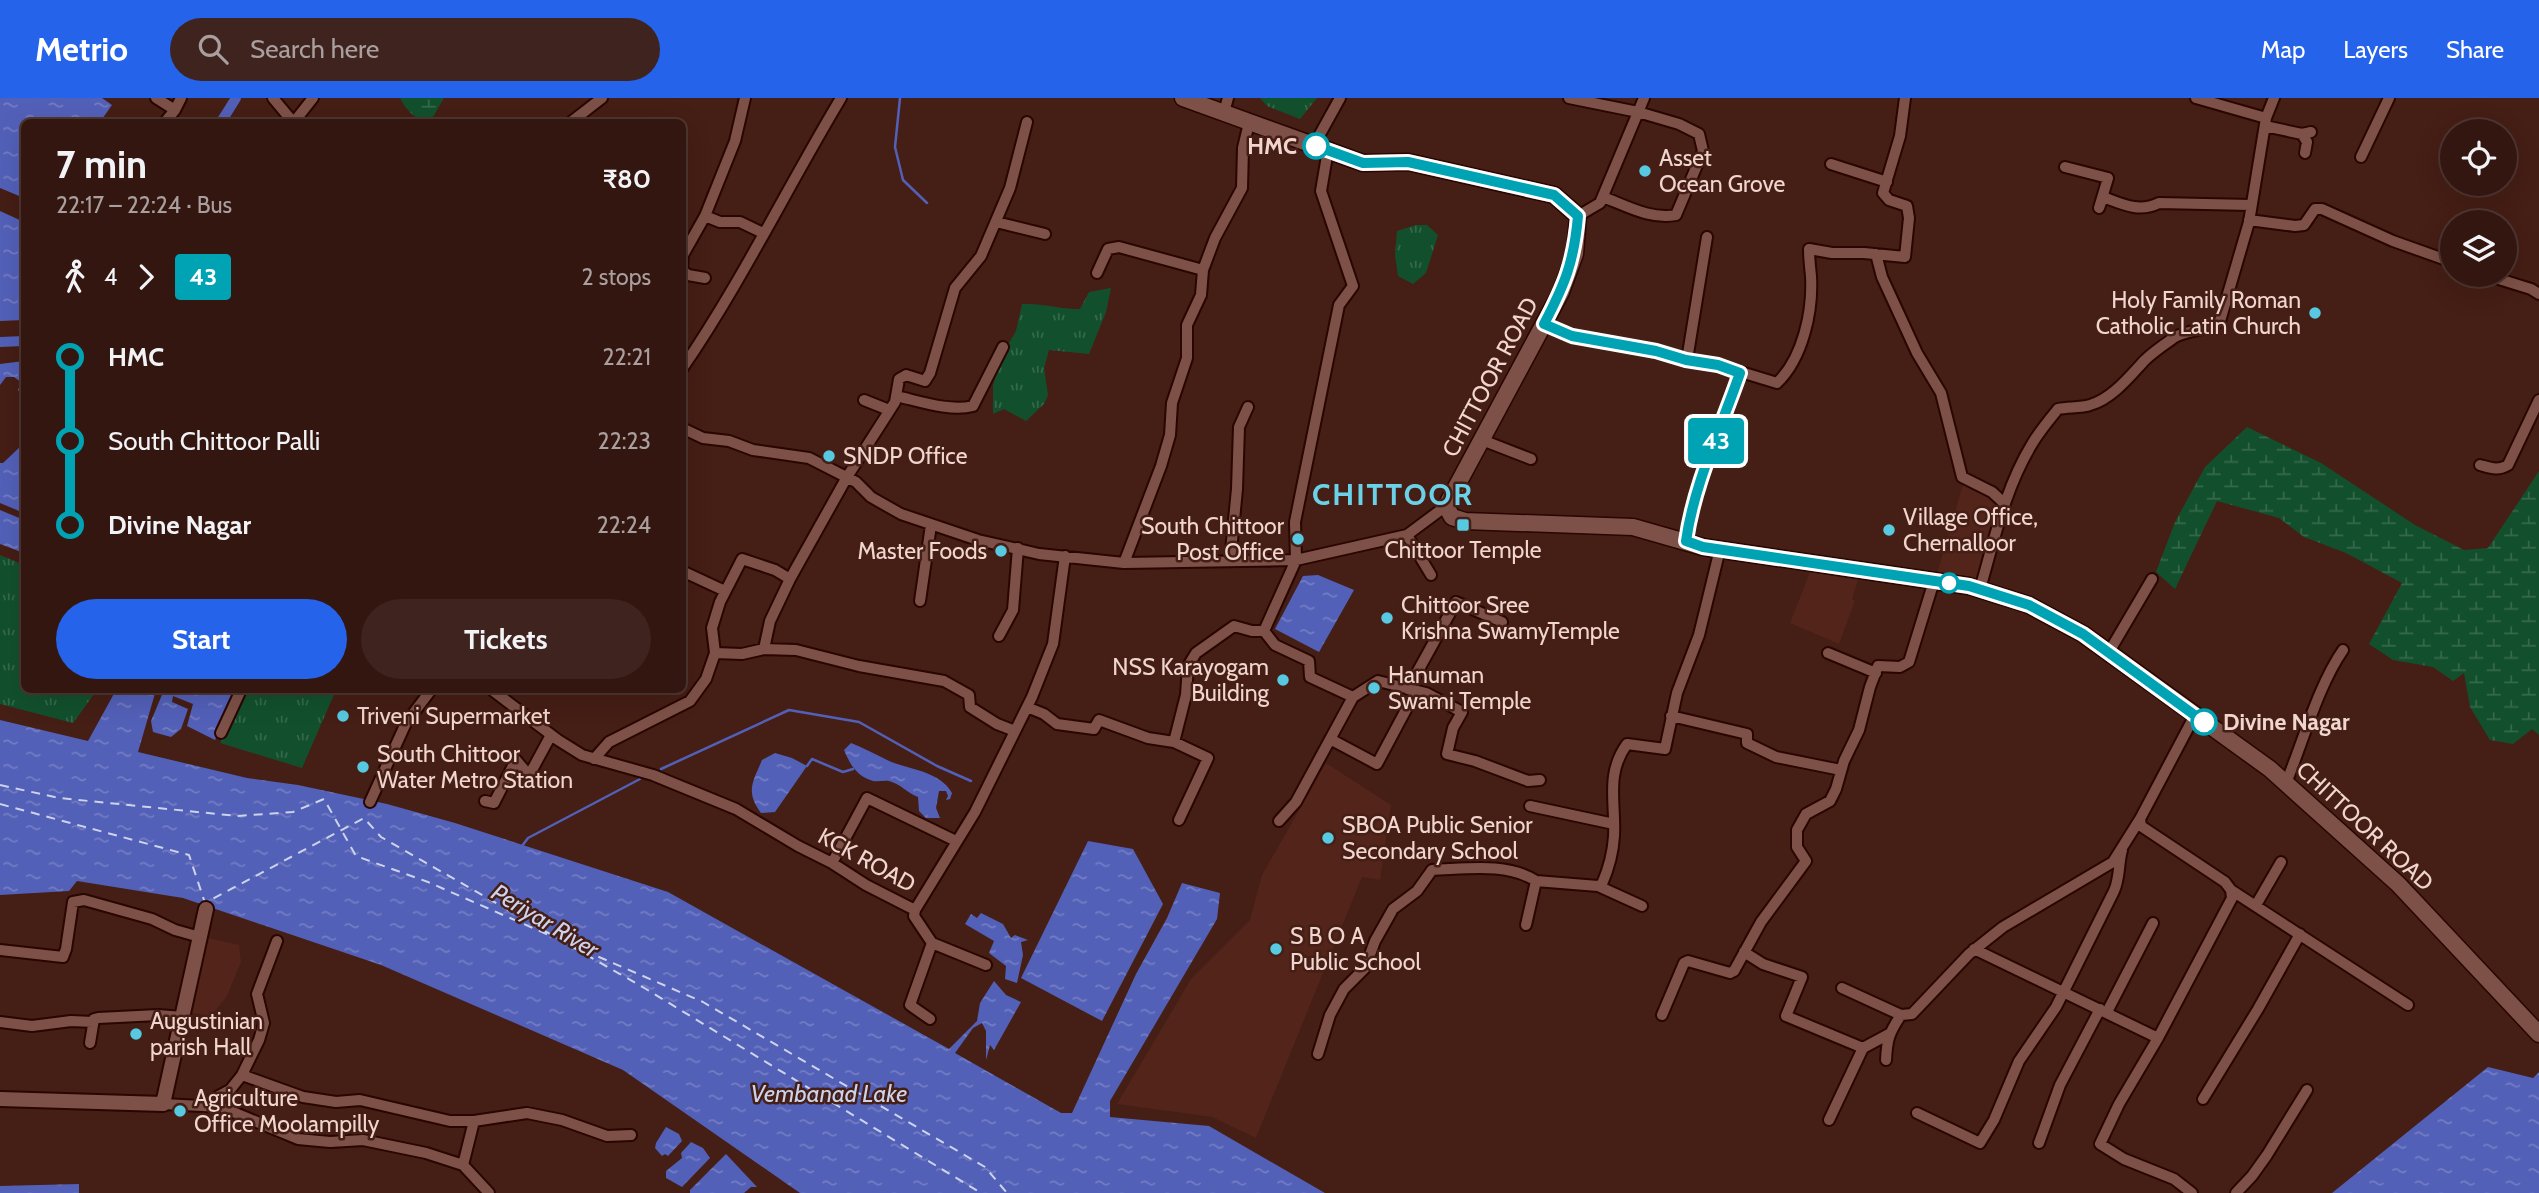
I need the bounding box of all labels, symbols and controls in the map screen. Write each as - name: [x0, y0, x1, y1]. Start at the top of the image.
- search box: [170, 18, 660, 81]
- text: Metrio: [35, 29, 128, 69]
- icon: search: [194, 30, 232, 68]
- text: Search here: [250, 33, 379, 65]
- text: Map: [2261, 35, 2305, 64]
- text: Layers: [2343, 35, 2408, 64]
- text: Share: [2446, 35, 2504, 64]
- map controls: [2440, 119, 2517, 287]
- button: locate: [2440, 119, 2517, 196]
- place label: HMC: [1247, 132, 1297, 160]
- marker: HMC: [1303, 133, 1329, 159]
- text: 7 min: [56, 141, 147, 188]
- place label: Asset Ocean Grove: [1659, 144, 1786, 198]
- text: ₹80: [603, 163, 651, 195]
- marker: Asset Ocean Grove: [1637, 163, 1653, 179]
- text: 22:17 – 22:24 · Bus: [56, 191, 232, 219]
- button: layers: [2440, 210, 2517, 287]
- icon: walk: [56, 258, 94, 296]
- icon: forward: [127, 258, 165, 296]
- text: 43: [189, 262, 217, 291]
- text: 4: [104, 263, 117, 291]
- text: 2 stops: [582, 263, 651, 291]
- place label: Holy Family Roman Catholic Latin Church: [2096, 286, 2301, 340]
- street label: CHITTOOR ROAD: [1436, 292, 1544, 462]
- marker: Holy Family Roman Catholic Latin Church: [2307, 305, 2323, 321]
- text: HMC: [108, 341, 164, 373]
- text: 22:21: [603, 343, 651, 371]
- line badge: 43: [1684, 418, 1748, 464]
- text: South Chittoor Palli: [108, 425, 320, 457]
- text: 43: [1702, 426, 1730, 455]
- text: 22:23: [598, 427, 651, 455]
- place label: SNDP Office: [843, 442, 968, 470]
- marker: SNDP Office: [821, 448, 837, 464]
- district label: CHITTOOR: [1312, 476, 1474, 513]
- place label: Village Office, Chernalloor: [1903, 503, 2038, 557]
- text: Divine Nagar: [108, 509, 251, 541]
- text: 22:24: [597, 511, 651, 539]
- place label: South Chittoor Post Office: [1141, 512, 1285, 566]
- marker: Chittoor Temple: [1455, 517, 1471, 533]
- marker: Village Office, Chernalloor: [1881, 522, 1897, 538]
- marker: South Chittoor Post Office: [1290, 531, 1306, 547]
- place label: Chittoor Temple: [1385, 536, 1542, 564]
- place label: Master Foods: [857, 537, 987, 565]
- marker: Master Foods: [993, 543, 1009, 559]
- unlabelled marker: [1939, 573, 1959, 593]
- place label: Chittoor Sree Krishna SwamyTemple: [1401, 591, 1620, 645]
- button: Start: [56, 599, 347, 679]
- button: Tickets: [361, 599, 651, 679]
- marker: Chittoor Sree Krishna SwamyTemple: [1379, 610, 1395, 626]
- place label: NSS Karayogam Building: [1112, 653, 1270, 707]
- place label: Hanuman Swami Temple: [1388, 661, 1532, 715]
- marker: NSS Karayogam Building: [1275, 672, 1291, 688]
- marker: Hanuman Swami Temple: [1366, 680, 1382, 696]
- place label: Triveni Supermarket: [357, 702, 550, 730]
- marker: Triveni Supermarket: [335, 708, 351, 724]
- place label: Divine Nagar: [2223, 708, 2350, 736]
- marker: Divine Nagar: [2191, 709, 2217, 735]
- place label: South Chittoor Water Metro Station: [377, 740, 573, 794]
- street label: CHITTOOR ROAD: [2291, 755, 2439, 897]
- marker: South Chittoor Water Metro Station: [355, 759, 371, 775]
- place label: SBOA Public Senior Secondary School: [1342, 811, 1533, 865]
- street label: KCK ROAD: [813, 822, 921, 898]
- marker: SBOA Public Senior Secondary School: [1320, 830, 1336, 846]
- water label: Periyar River: [487, 877, 605, 965]
- place label: S B O A Public School: [1290, 922, 1421, 976]
- marker: S B O A Public School: [1268, 941, 1284, 957]
- place label: Augustinian parish Hall: [150, 1007, 263, 1061]
- marker: Augustinian parish Hall: [128, 1026, 144, 1042]
- water label: Vembanad Lake: [751, 1079, 907, 1108]
- place label: Agriculture Office Moolampilly: [194, 1084, 380, 1138]
- marker: Agriculture Office Moolampilly: [172, 1103, 188, 1119]

